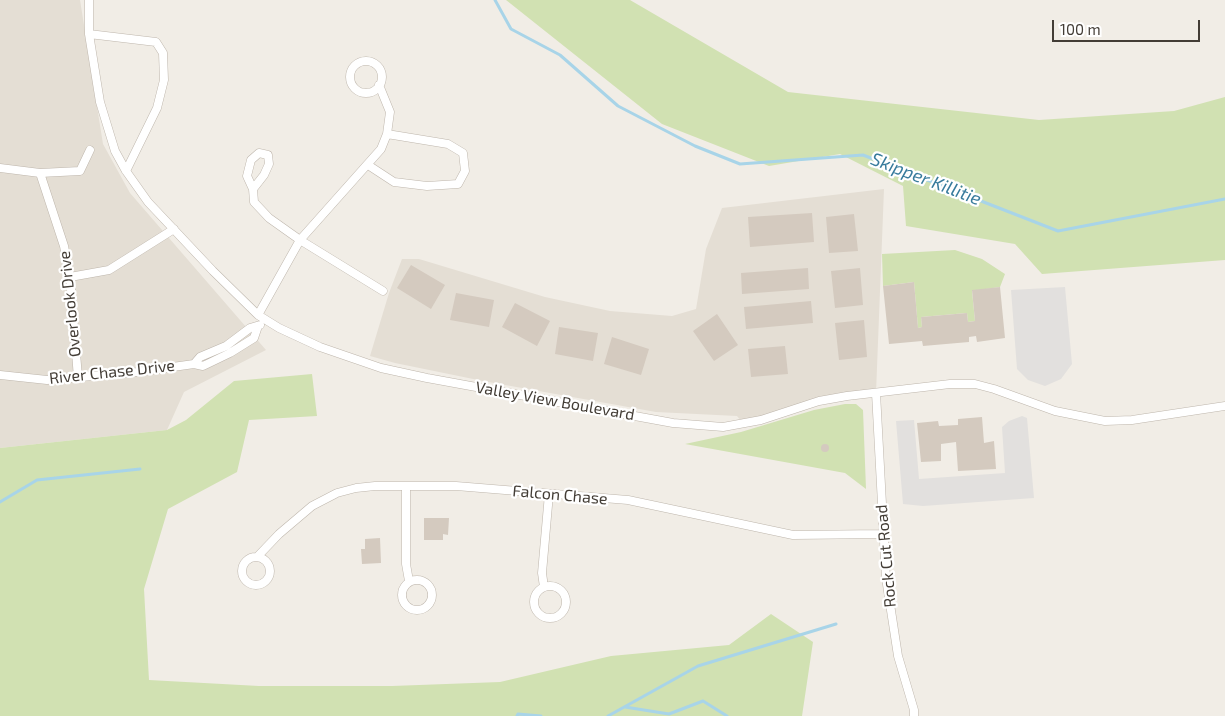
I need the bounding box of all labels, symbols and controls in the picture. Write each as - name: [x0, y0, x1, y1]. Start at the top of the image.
- scale bar: [1055, 10, 1202, 42]
- text: 100 m: [1060, 20, 1101, 38]
- water label: Skipper Killitie: [868, 148, 984, 210]
- street label: Overlook Drive: [55, 250, 85, 358]
- street label: River Chase Drive: [48, 356, 176, 388]
- street label: Valley View Boulevard: [474, 378, 636, 424]
- street label: Falcon Chase: [512, 481, 608, 509]
- street label: Rock Cut Road: [872, 504, 900, 608]

